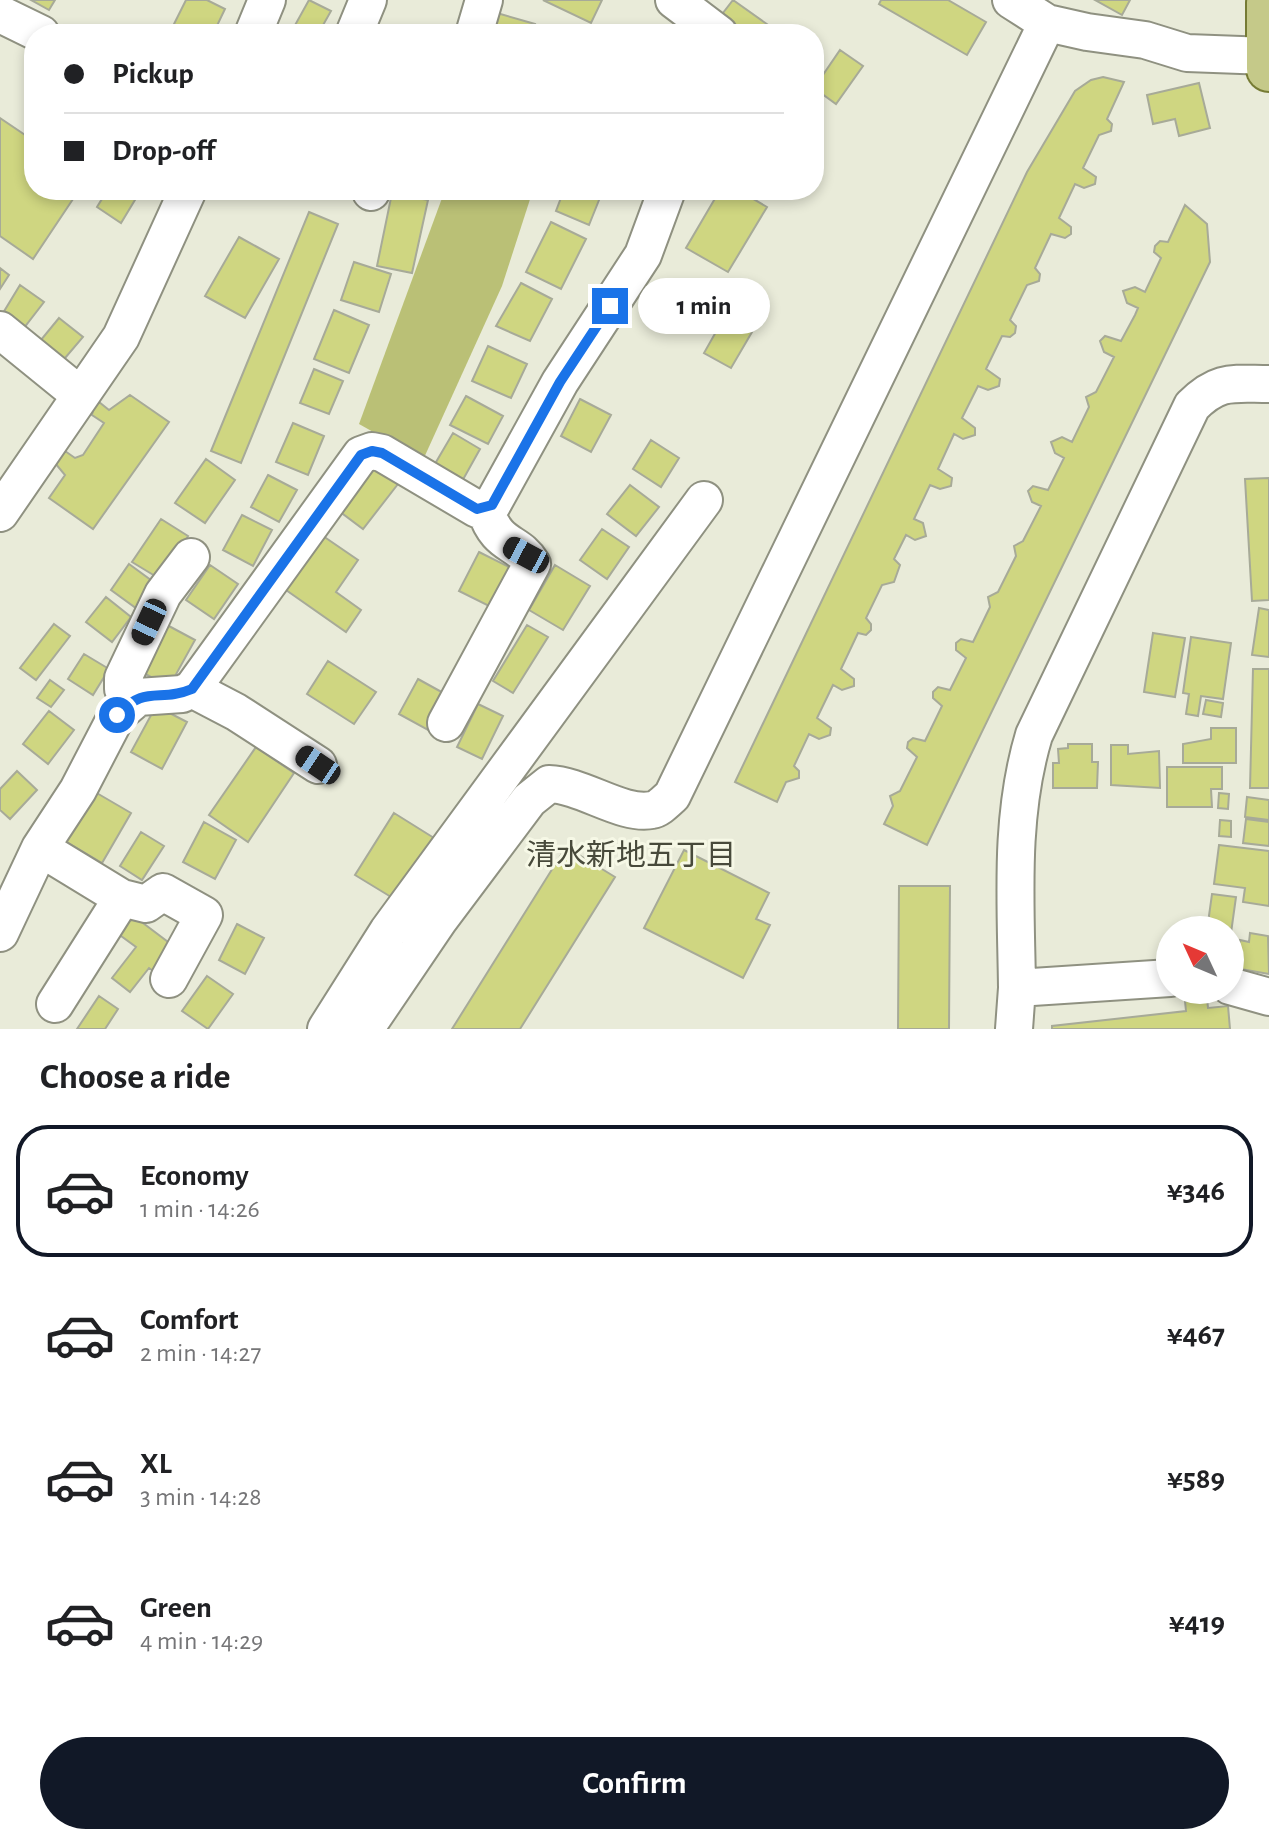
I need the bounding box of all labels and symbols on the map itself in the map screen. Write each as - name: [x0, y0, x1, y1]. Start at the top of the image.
- callout: 1 min: [638, 278, 770, 334]
- route end: [592, 288, 628, 324]
- car: [499, 533, 553, 577]
- car: [128, 595, 170, 649]
- route start: [99, 697, 135, 733]
- car: [291, 742, 345, 788]
- district label: 清水新地五丁目: [526, 839, 736, 871]
- north arrow: [1156, 916, 1244, 1004]

